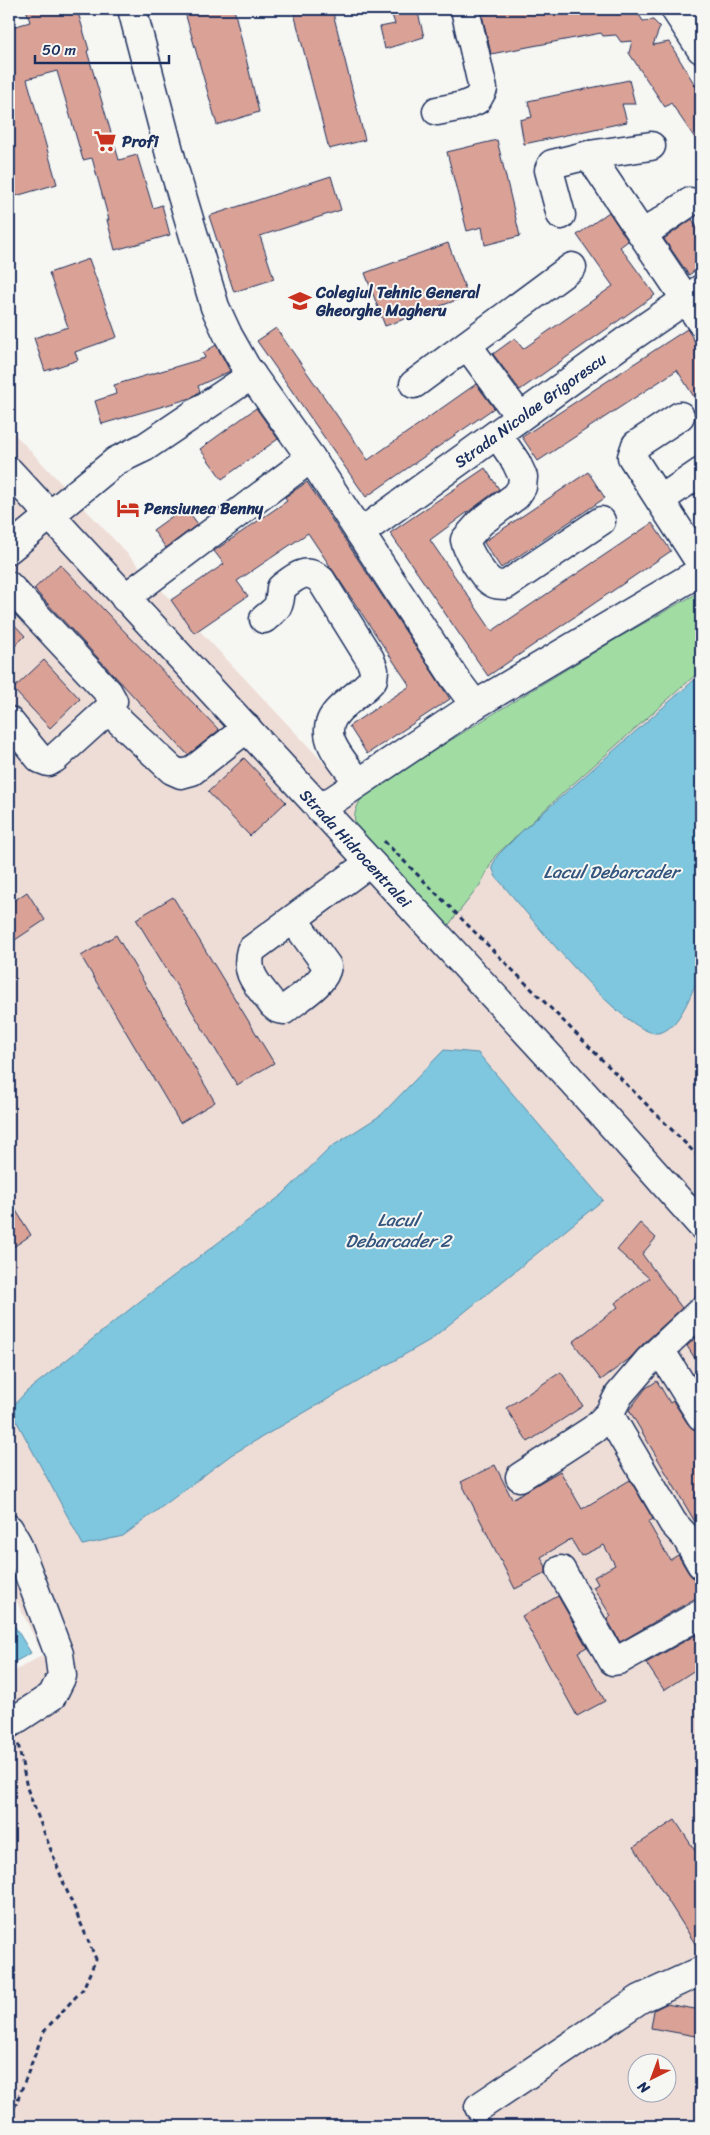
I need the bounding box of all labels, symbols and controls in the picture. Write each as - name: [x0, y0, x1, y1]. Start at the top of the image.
- scale bar: [35, 32, 169, 64]
- text: 50 m: [42, 37, 77, 63]
- place label: Profi: [122, 127, 159, 156]
- supermarket icon: Profi: [92, 128, 118, 154]
- place label: Colegiul Tehnic General Gheorghe Magheru: [315, 278, 482, 325]
- school or university icon: Colegiul Tehnic General Gheorghe Magheru: [287, 288, 313, 314]
- street label: Strada Nicolae Grigorescu: [448, 345, 613, 476]
- place label: Pensiunea Benny: [144, 494, 264, 523]
- hotel icon: Pensiunea Benny: [115, 495, 141, 521]
- street label: Strada Hidrocentralei: [292, 782, 419, 915]
- water label: Lacul Debarcader: [544, 856, 682, 888]
- water label: Lacul Debarcader 2: [345, 1204, 453, 1257]
- north arrow: [628, 2052, 678, 2102]
- text: N: [631, 2075, 656, 2100]

